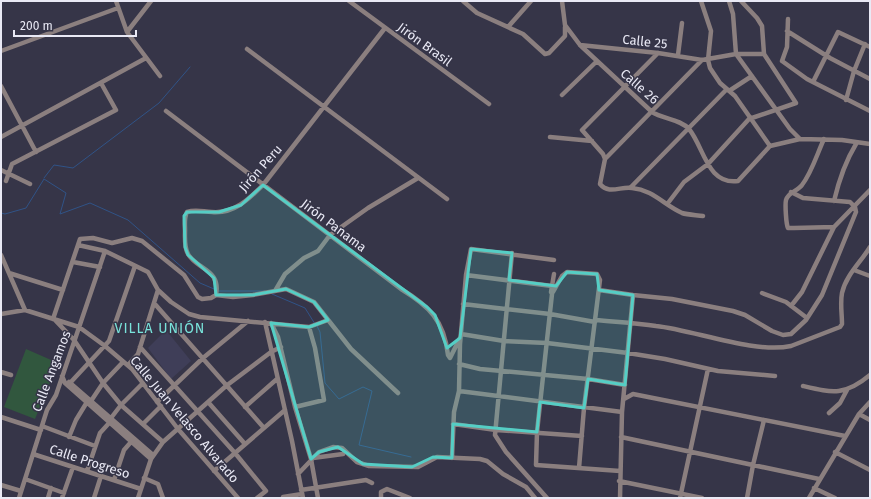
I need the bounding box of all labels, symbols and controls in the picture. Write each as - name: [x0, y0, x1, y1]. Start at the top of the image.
- scale bar: [14, 12, 136, 38]
- text: 200 m: [20, 19, 53, 33]
- street label: Jirón Brasil: [394, 20, 455, 69]
- street label: Calle 25: [622, 32, 668, 51]
- street label: Calle 26: [618, 66, 662, 107]
- street label: Jirón Peru: [236, 142, 285, 195]
- street label: Jirón Panama: [298, 196, 369, 255]
- district label: VILLA UNIÓN: [115, 319, 205, 337]
- street label: Calle Angamos: [29, 329, 74, 414]
- street label: Calle Juan Velasco Alvarado: [127, 353, 242, 486]
- street label: Calle Progreso: [48, 441, 132, 482]

